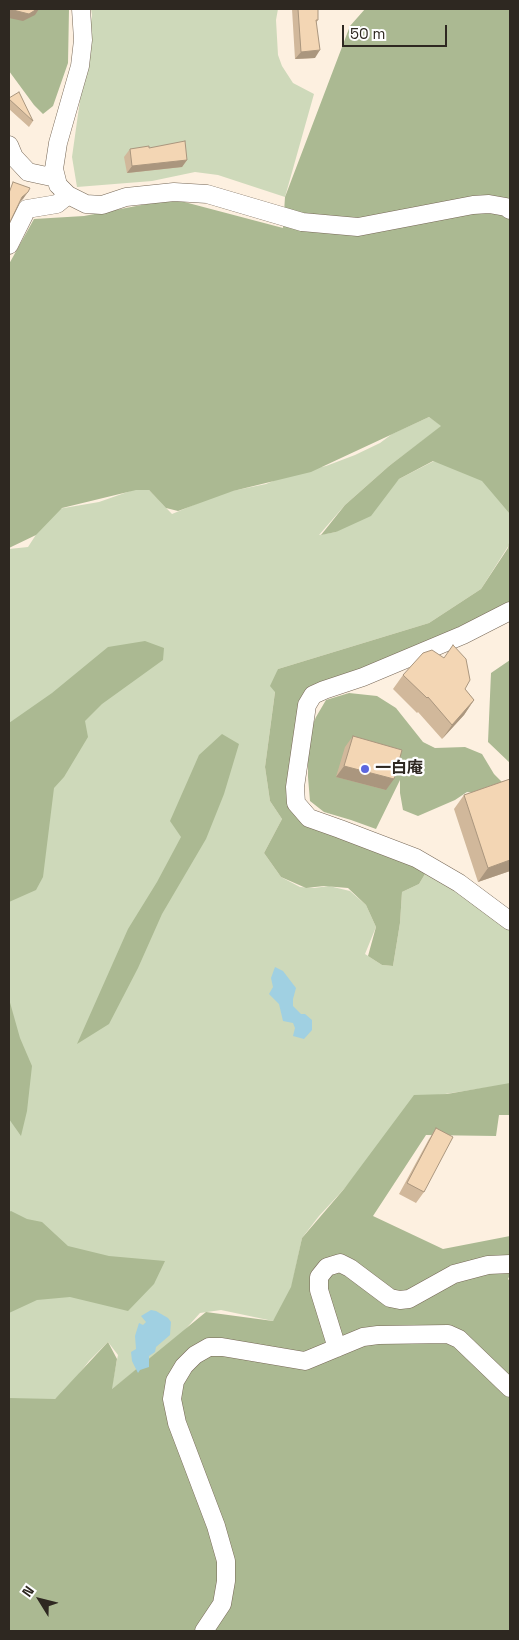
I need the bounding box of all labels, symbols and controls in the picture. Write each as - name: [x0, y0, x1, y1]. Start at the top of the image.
- scale bar: [344, 15, 449, 47]
- text: 50 m: [350, 24, 385, 43]
- place label: 一白庵: [375, 759, 423, 779]
- marker: 一白庵: [359, 763, 371, 775]
- north arrow: [15, 1575, 65, 1625]
- text: N: [18, 1582, 38, 1600]

